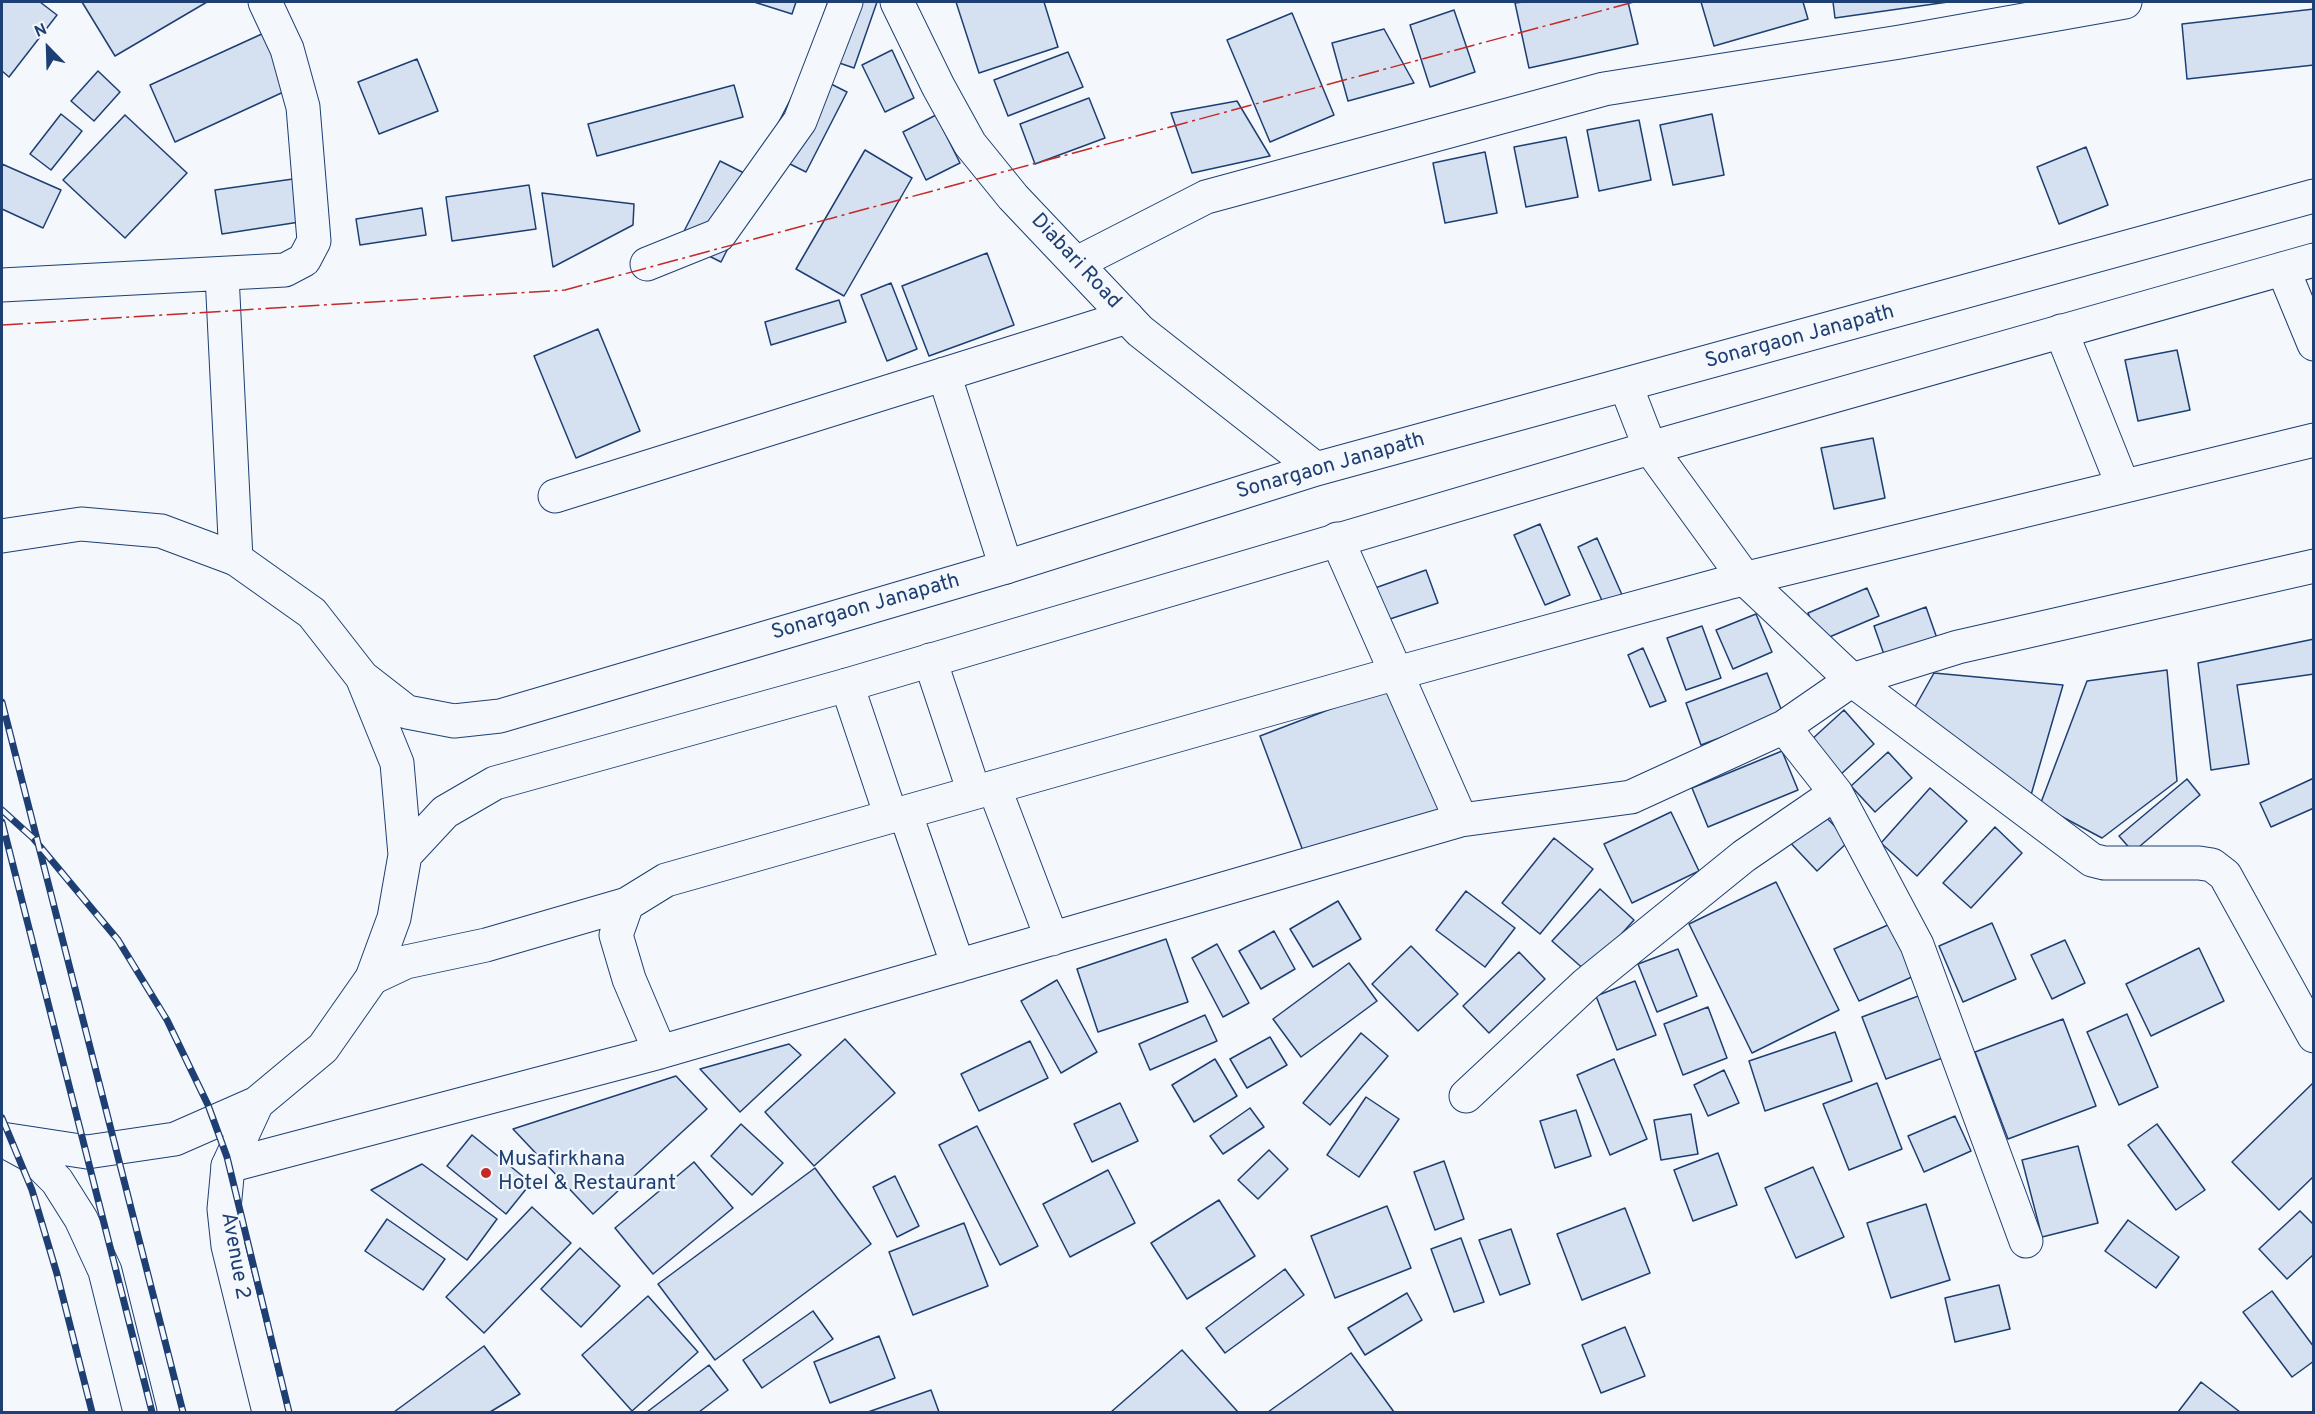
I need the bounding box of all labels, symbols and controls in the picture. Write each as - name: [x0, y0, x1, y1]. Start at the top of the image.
- north arrow: [18, 18, 78, 78]
- text: N: [32, 20, 50, 43]
- street label: Diabari Road: [1025, 209, 1125, 315]
- street label: Sonargaon Janapath: [1703, 301, 1897, 375]
- street label: Sonargaon Janapath: [1234, 428, 1428, 506]
- street label: Sonargaon Janapath: [769, 569, 963, 647]
- place label: Musafirkhana Hotel & Restaurant: [498, 1148, 676, 1198]
- marker: Musafirkhana Hotel & Restaurant: [479, 1166, 493, 1180]
- street label: Avenue 2: [214, 1210, 254, 1302]

